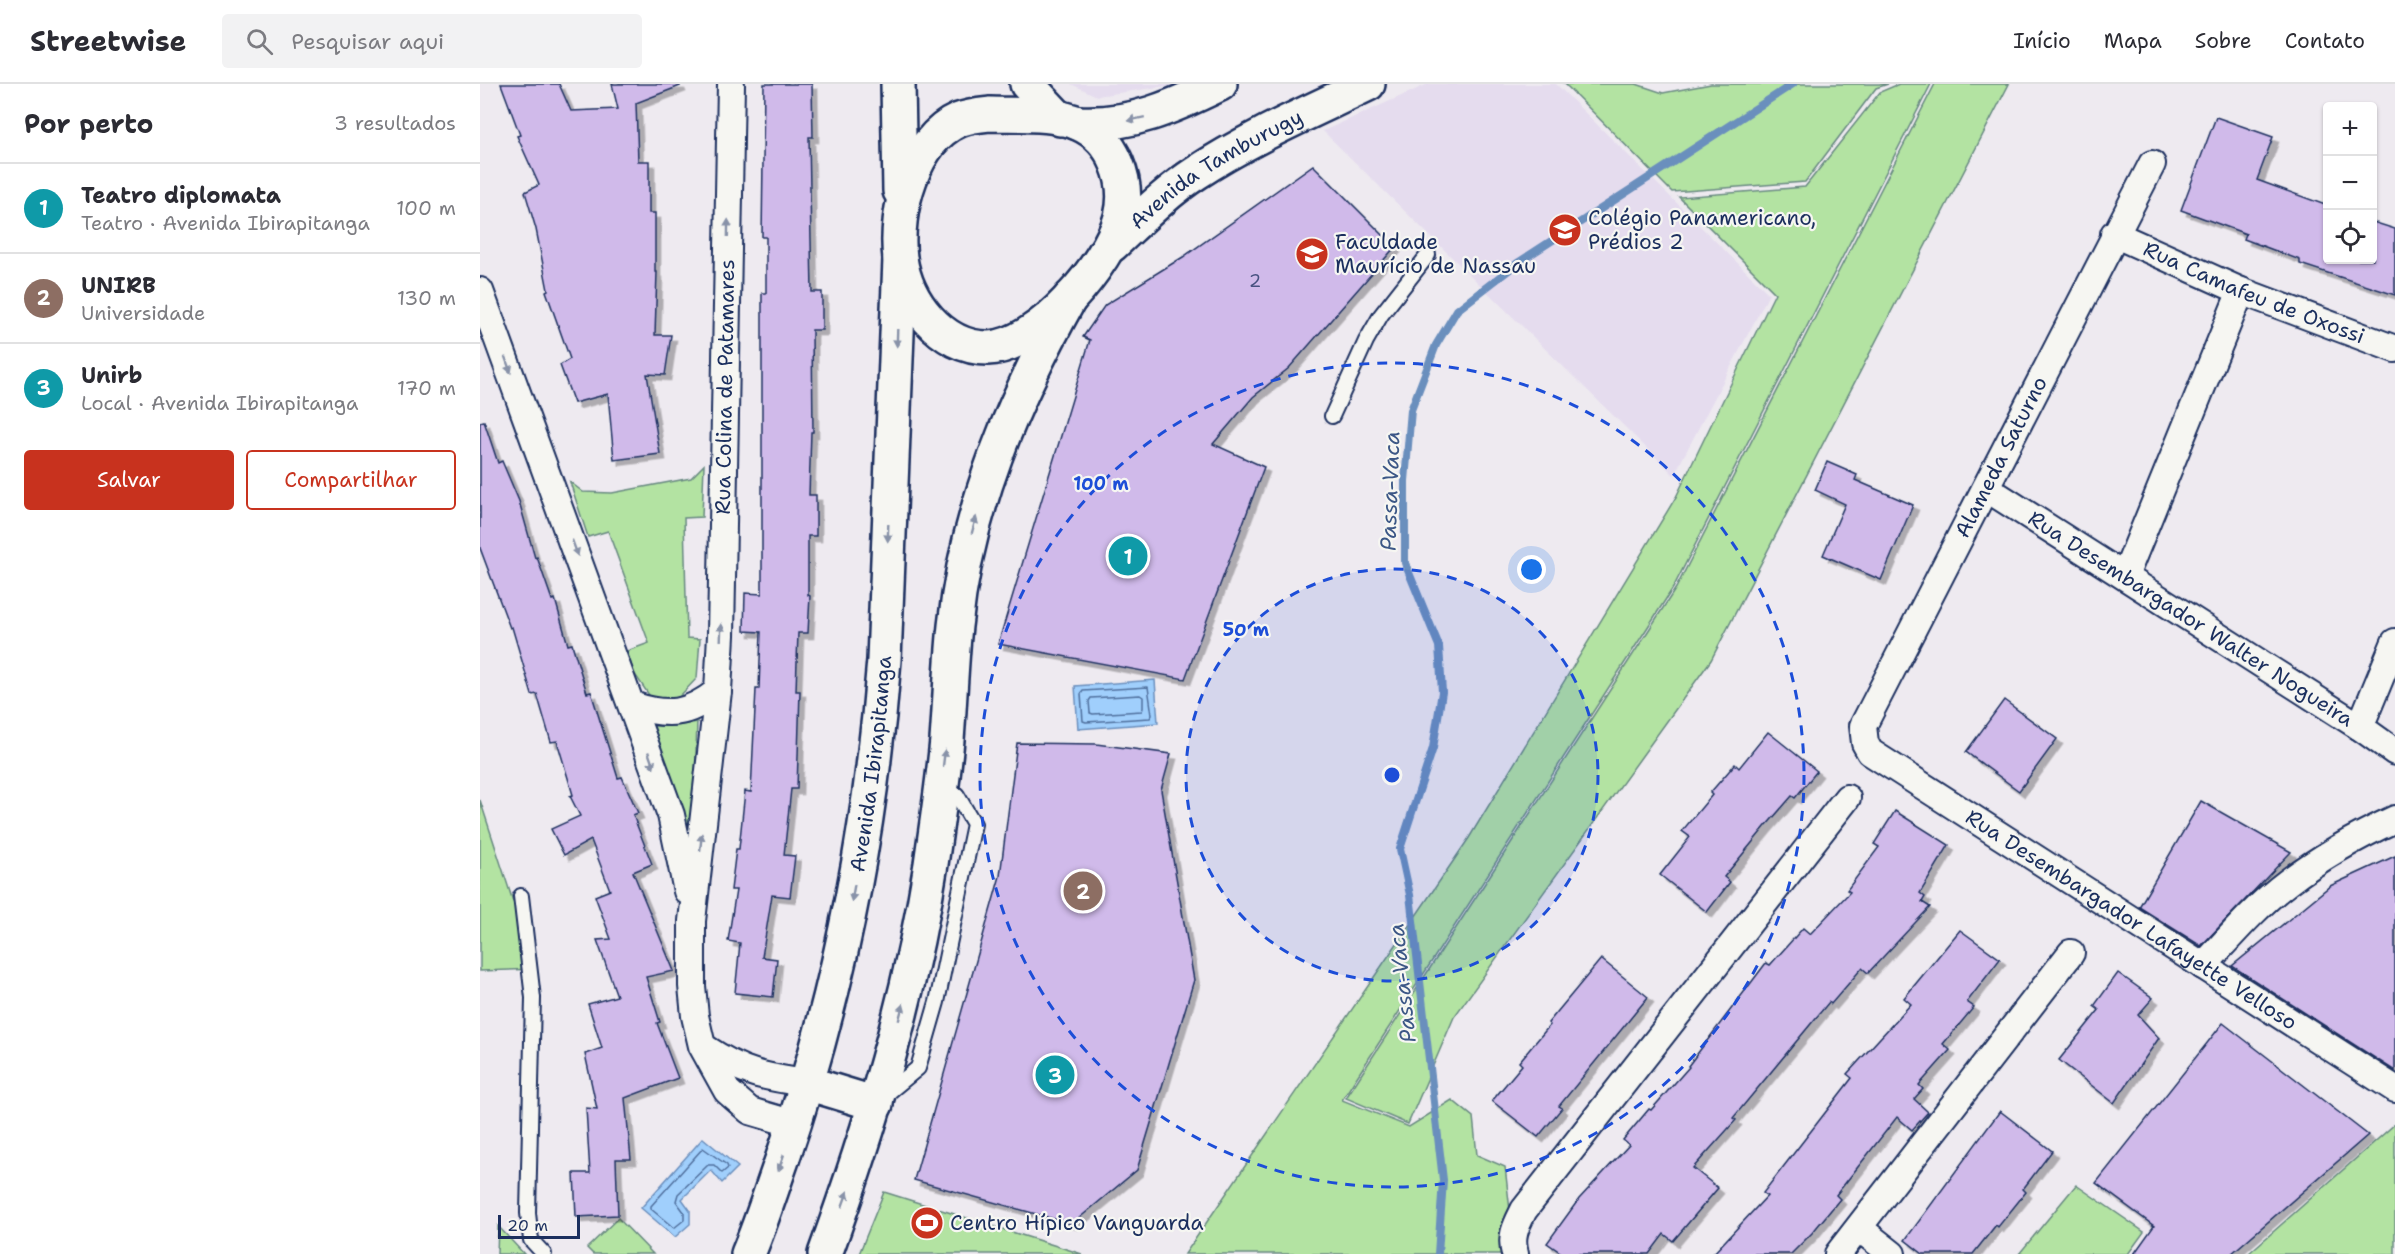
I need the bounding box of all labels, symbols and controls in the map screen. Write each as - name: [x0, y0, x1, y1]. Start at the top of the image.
- search box: [222, 14, 642, 68]
- text: Streetwise: [30, 22, 186, 60]
- icon: search: [243, 25, 276, 58]
- text: Pesquisar aqui: [291, 27, 444, 56]
- text: Início: [2013, 27, 2071, 55]
- text: Mapa: [2104, 27, 2162, 55]
- text: Sobre: [2195, 27, 2252, 55]
- text: Contato: [2285, 27, 2365, 55]
- map controls: [2323, 102, 2377, 264]
- button: +: [2323, 102, 2377, 156]
- street label: Avenida Tamburugy: [1124, 103, 1307, 235]
- text: Por perto: [24, 106, 153, 141]
- text: 3 resultados: [334, 110, 456, 136]
- one-way arrow: [1126, 115, 1145, 124]
- button: −: [2323, 156, 2377, 210]
- text: Teatro diplomata: [81, 181, 281, 210]
- text: 1: [39, 195, 48, 221]
- text: 100 m: [396, 195, 456, 221]
- place label: Colégio Panamericano, Prédios 2: [1588, 204, 1816, 256]
- text: Teatro · Avenida Ibirapitanga: [81, 210, 370, 236]
- button: locate: [2323, 210, 2377, 264]
- school or university icon: Colégio Panamericano, Prédios 2: [1547, 212, 1583, 248]
- one-way arrow: [723, 218, 733, 237]
- place label: Faculdade Maurício de Nassau: [1335, 228, 1536, 280]
- street label: Rua Camafeu de Oxossi: [2139, 235, 2369, 350]
- school or university icon: Faculdade Maurício de Nassau: [1294, 236, 1330, 272]
- street label: Rua Colina de Patamares: [709, 259, 741, 515]
- house number: 2: [1249, 269, 1261, 293]
- text: UNIRB: [81, 271, 156, 300]
- text: 2: [37, 285, 51, 311]
- text: 130 m: [397, 285, 456, 311]
- text: Universidade: [81, 300, 205, 326]
- one-way arrow: [892, 328, 901, 347]
- one-way arrow: [503, 356, 513, 374]
- text: Unirb: [81, 361, 142, 390]
- street label: Alameda Saturno: [1948, 372, 2054, 542]
- text: 3: [37, 375, 51, 401]
- text: 170 m: [397, 375, 456, 401]
- text: Local · Avenida Ibirapitanga: [81, 390, 359, 416]
- water label: Passa-Vaca: [1373, 431, 1407, 551]
- button: Salvar: [24, 450, 234, 510]
- button: Compartilhar: [246, 450, 456, 510]
- text: 100 m: [1073, 472, 1129, 496]
- street label: Rua Desembargador Walter Nogueira: [2023, 504, 2359, 733]
- one-way arrow: [969, 516, 979, 534]
- one-way arrow: [884, 523, 893, 542]
- pin: 1: [1108, 534, 1148, 578]
- one-way arrow: [571, 539, 580, 557]
- your location: [1517, 555, 1546, 584]
- text: 50 m: [1223, 618, 1270, 642]
- one-way arrow: [716, 623, 726, 642]
- street label: Avenida Ibirapitanga: [843, 655, 898, 874]
- one-way arrow: [940, 749, 949, 768]
- one-way arrow: [647, 751, 657, 769]
- centre of rings: [1382, 765, 1402, 785]
- street label: Rua Desembargador Lafayette Velloso: [1960, 803, 2303, 1037]
- one-way arrow: [696, 833, 706, 852]
- pin: 2: [1064, 868, 1102, 914]
- one-way arrow: [848, 884, 857, 903]
- water label: Passa-Vaca: [1381, 922, 1423, 1044]
- one-way arrow: [897, 1003, 906, 1021]
- pin: 3: [1036, 1052, 1074, 1098]
- one-way arrow: [775, 1154, 785, 1172]
- one-way arrow: [840, 1190, 850, 1208]
- sports icon: Centro Hípico Vanguarda: [909, 1205, 945, 1241]
- place label: Centro Hípico Vanguarda: [950, 1209, 1204, 1237]
- scale bar: [498, 1212, 580, 1240]
- text: 20 m: [507, 1215, 548, 1236]

